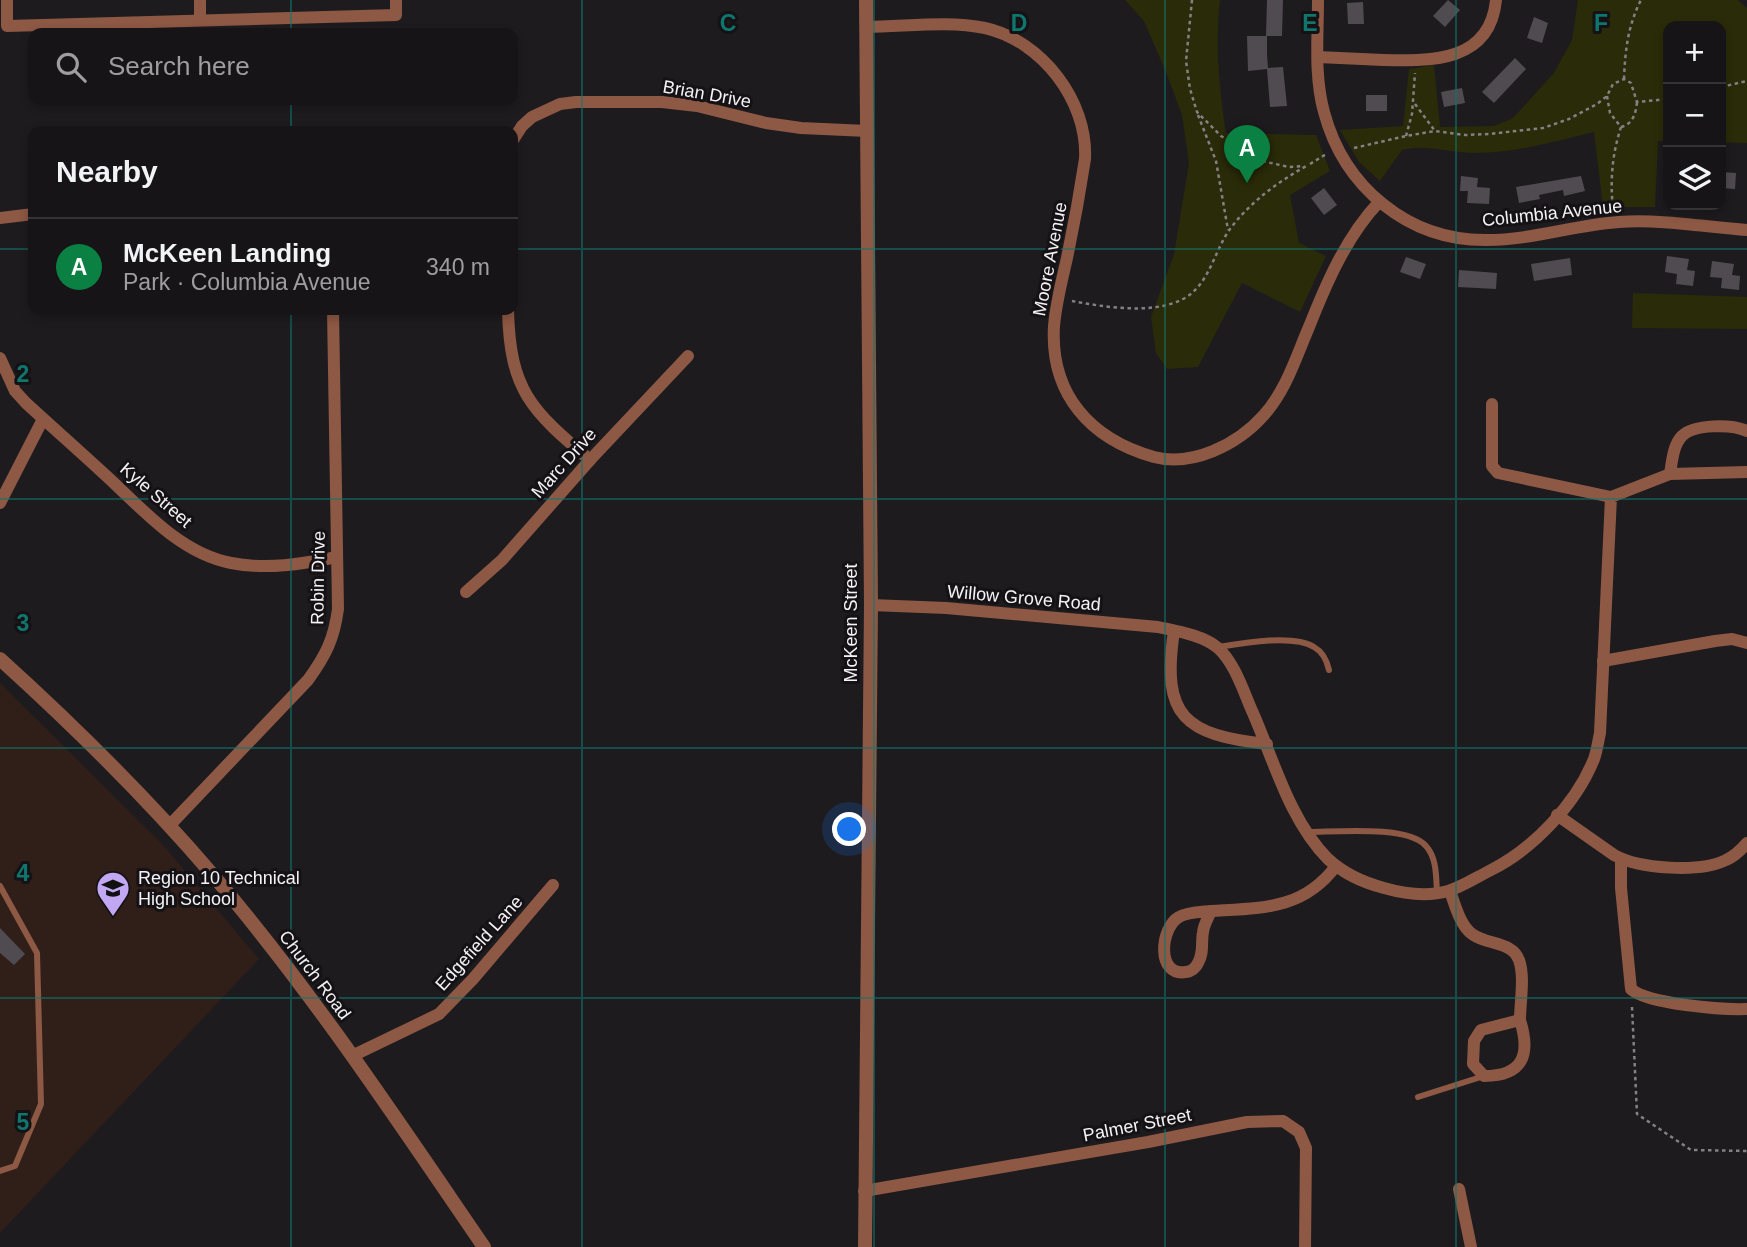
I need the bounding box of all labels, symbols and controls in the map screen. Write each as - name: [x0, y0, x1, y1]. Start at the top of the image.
- text: C: [720, 10, 736, 36]
- text: D: [1011, 10, 1027, 36]
- text: E: [1302, 10, 1318, 36]
- text: F: [1594, 10, 1608, 36]
- map controls: [1663, 21, 1726, 210]
- button: +: [1663, 21, 1726, 84]
- search box: [28, 28, 518, 105]
- icon: search: [52, 48, 90, 86]
- text: Search here: [108, 51, 250, 81]
- street label: Brian Drive: [661, 76, 753, 112]
- button: −: [1663, 84, 1726, 147]
- pin: A: [1224, 125, 1270, 183]
- button: layers: [1663, 147, 1726, 210]
- text: Nearby: [56, 155, 158, 188]
- street label: Columbia Avenue: [1481, 196, 1623, 230]
- street label: Moore Avenue: [1029, 200, 1071, 318]
- text: McKeen Landing: [123, 238, 331, 268]
- text: A: [71, 254, 87, 280]
- text: 340 m: [426, 254, 490, 280]
- text: Park · Columbia Avenue: [123, 269, 371, 295]
- text: 2: [17, 361, 29, 387]
- street label: Marc Drive: [527, 424, 601, 502]
- street label: Kyle Street: [116, 459, 196, 531]
- street label: Robin Drive: [307, 531, 329, 625]
- street label: McKeen Street: [841, 563, 861, 683]
- street label: Willow Grove Road: [946, 581, 1102, 615]
- text: 3: [17, 610, 29, 636]
- your location: [832, 812, 866, 846]
- text: 4: [17, 860, 30, 886]
- place label: Region 10 Technical High School: [138, 868, 300, 909]
- school or university icon: Region 10 Technical High School: [94, 869, 132, 918]
- street label: Edgefield Lane: [431, 892, 527, 994]
- street label: Church Road: [275, 927, 355, 1023]
- street label: Palmer Street: [1081, 1105, 1193, 1145]
- text: 5: [17, 1109, 30, 1135]

